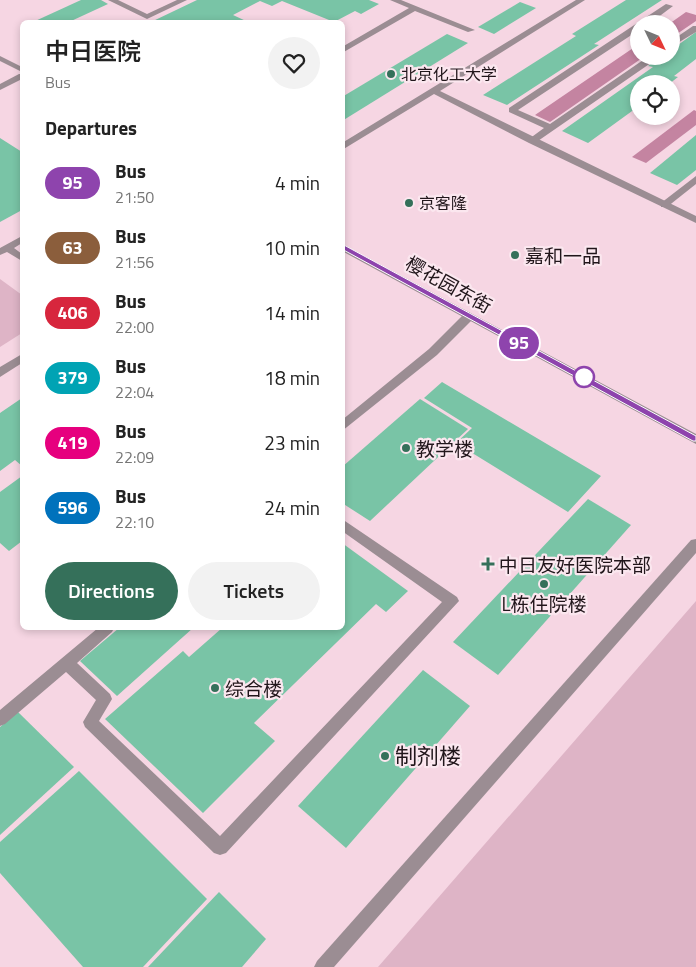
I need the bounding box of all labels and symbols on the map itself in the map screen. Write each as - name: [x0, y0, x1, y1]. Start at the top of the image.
- north arrow: [630, 15, 680, 65]
- place label: 北京化工大学: [401, 62, 497, 86]
- marker: 北京化工大学: [385, 68, 397, 80]
- place label: 京客隆: [419, 191, 467, 215]
- marker: 京客隆: [403, 197, 415, 209]
- place label: 嘉和一品: [525, 241, 601, 270]
- street label: 樱花园东街: [400, 248, 498, 320]
- marker: 嘉和一品: [509, 249, 521, 261]
- line badge: 95: [496, 327, 542, 359]
- unlabelled marker: [573, 366, 595, 388]
- place label: 教学楼: [416, 434, 473, 463]
- marker: 教学楼: [400, 442, 412, 454]
- place label: 中日友好医院本部: [499, 550, 651, 579]
- marker: 中日友好医院本部: [481, 557, 495, 571]
- marker: L栋住院楼: [538, 578, 550, 590]
- place label: L栋住院楼: [501, 589, 587, 618]
- place label: 综合楼: [225, 674, 282, 703]
- marker: 综合楼: [209, 682, 221, 694]
- place label: 制剂楼: [395, 739, 461, 773]
- marker: 制剂楼: [379, 750, 391, 762]

